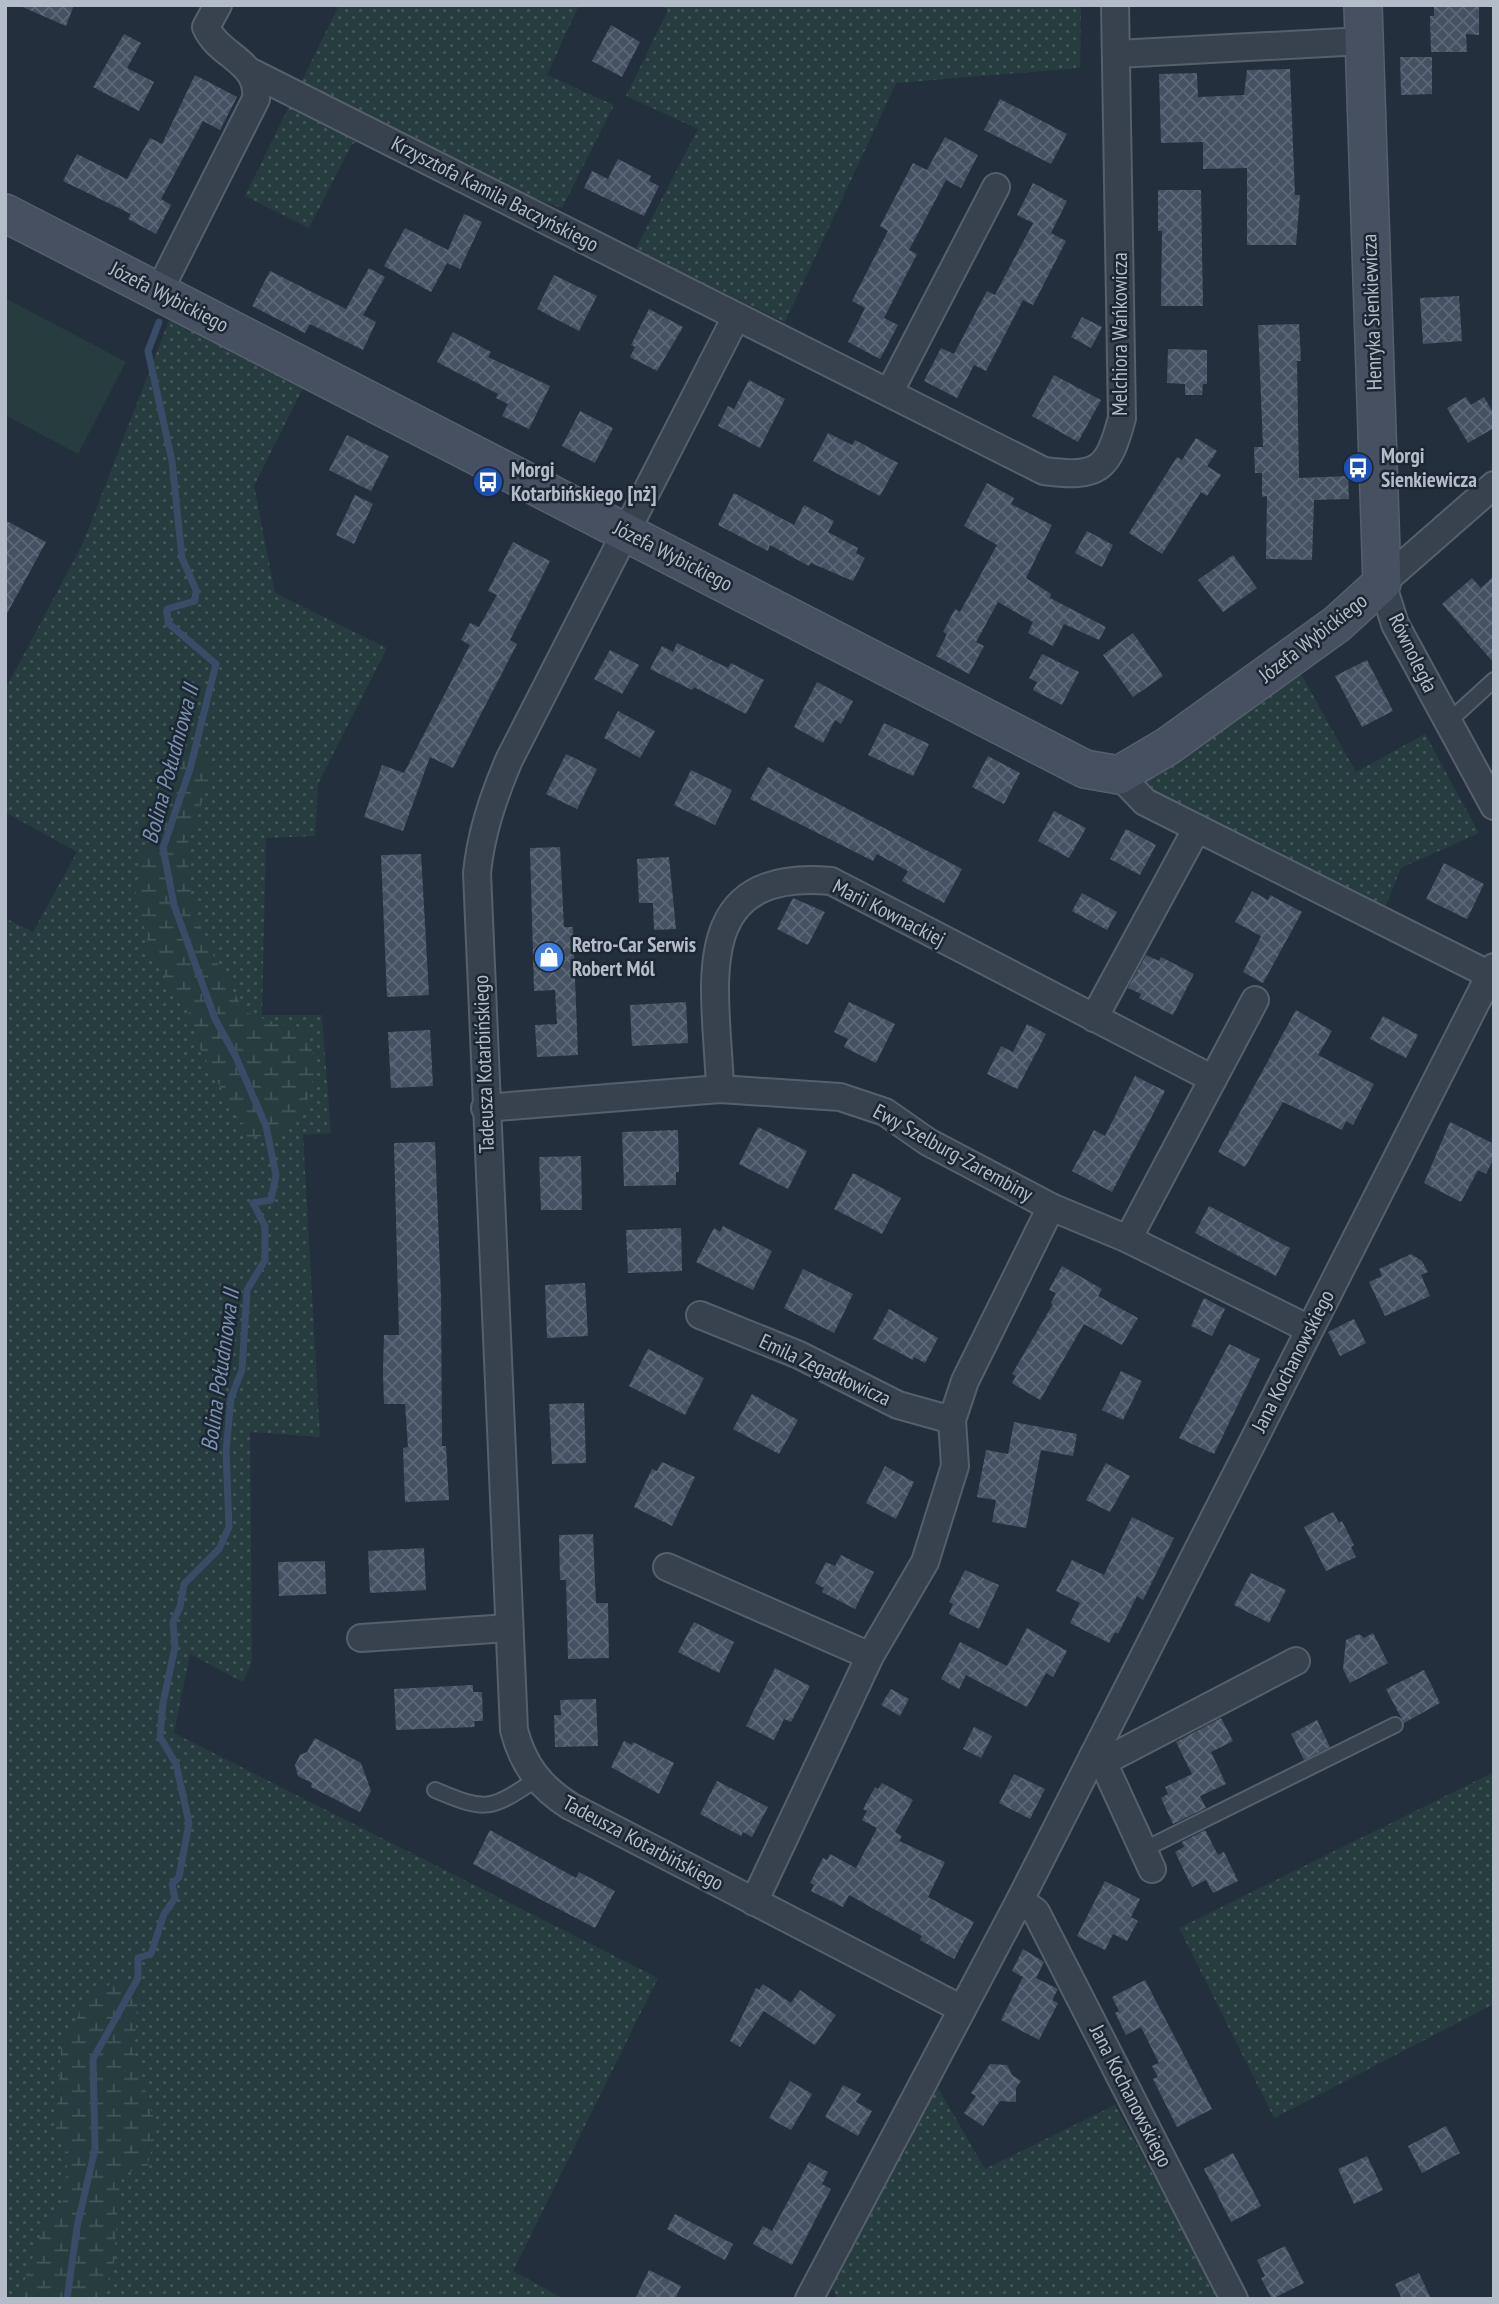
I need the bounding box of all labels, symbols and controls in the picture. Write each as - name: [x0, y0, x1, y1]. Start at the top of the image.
- street label: Krzysztofa Kamila Baczyńskiego: [387, 130, 603, 258]
- street label: Henryka Sienkiewicza: [1355, 233, 1388, 391]
- street label: Melchiora Wańkowicza: [1106, 252, 1133, 416]
- street label: Józefa Wybickiego: [104, 255, 233, 338]
- place label: Morgi Sienkiewicza: [1381, 442, 1477, 493]
- bus stop icon: Morgi Sienkiewicza: [1341, 451, 1375, 485]
- place label: Morgi Kotarbińskiego [nż]: [511, 456, 657, 507]
- bus stop icon: Morgi Kotarbińskiego [nż]: [471, 465, 505, 499]
- street label: Józefa Wybickiego: [608, 514, 737, 597]
- street label: Józefa Wybickiego: [1252, 587, 1372, 689]
- street label: Równoległa: [1383, 609, 1444, 697]
- water label: Bolina Południowa II: [134, 679, 205, 847]
- street label: Marii Kownackiej: [828, 873, 950, 952]
- place label: Retro-Car Serwis Robert Mól: [572, 931, 696, 982]
- shop icon: Retro-Car Serwis Robert Mól: [532, 940, 566, 974]
- street label: Tadeusza Kotarbińskiego: [467, 974, 500, 1154]
- street label: Ewy Szelburg-Zarembiny: [869, 1097, 1038, 1208]
- water label: Bolina Południowa II: [194, 1284, 246, 1453]
- street label: Jana Kochanowskiego: [1245, 1285, 1340, 1437]
- street label: Emila Zegadłowicza: [755, 1327, 895, 1412]
- street label: Tadeusza Kotarbińskiego: [558, 1789, 728, 1896]
- street label: Jana Kochanowskiego: [1084, 2019, 1179, 2171]

